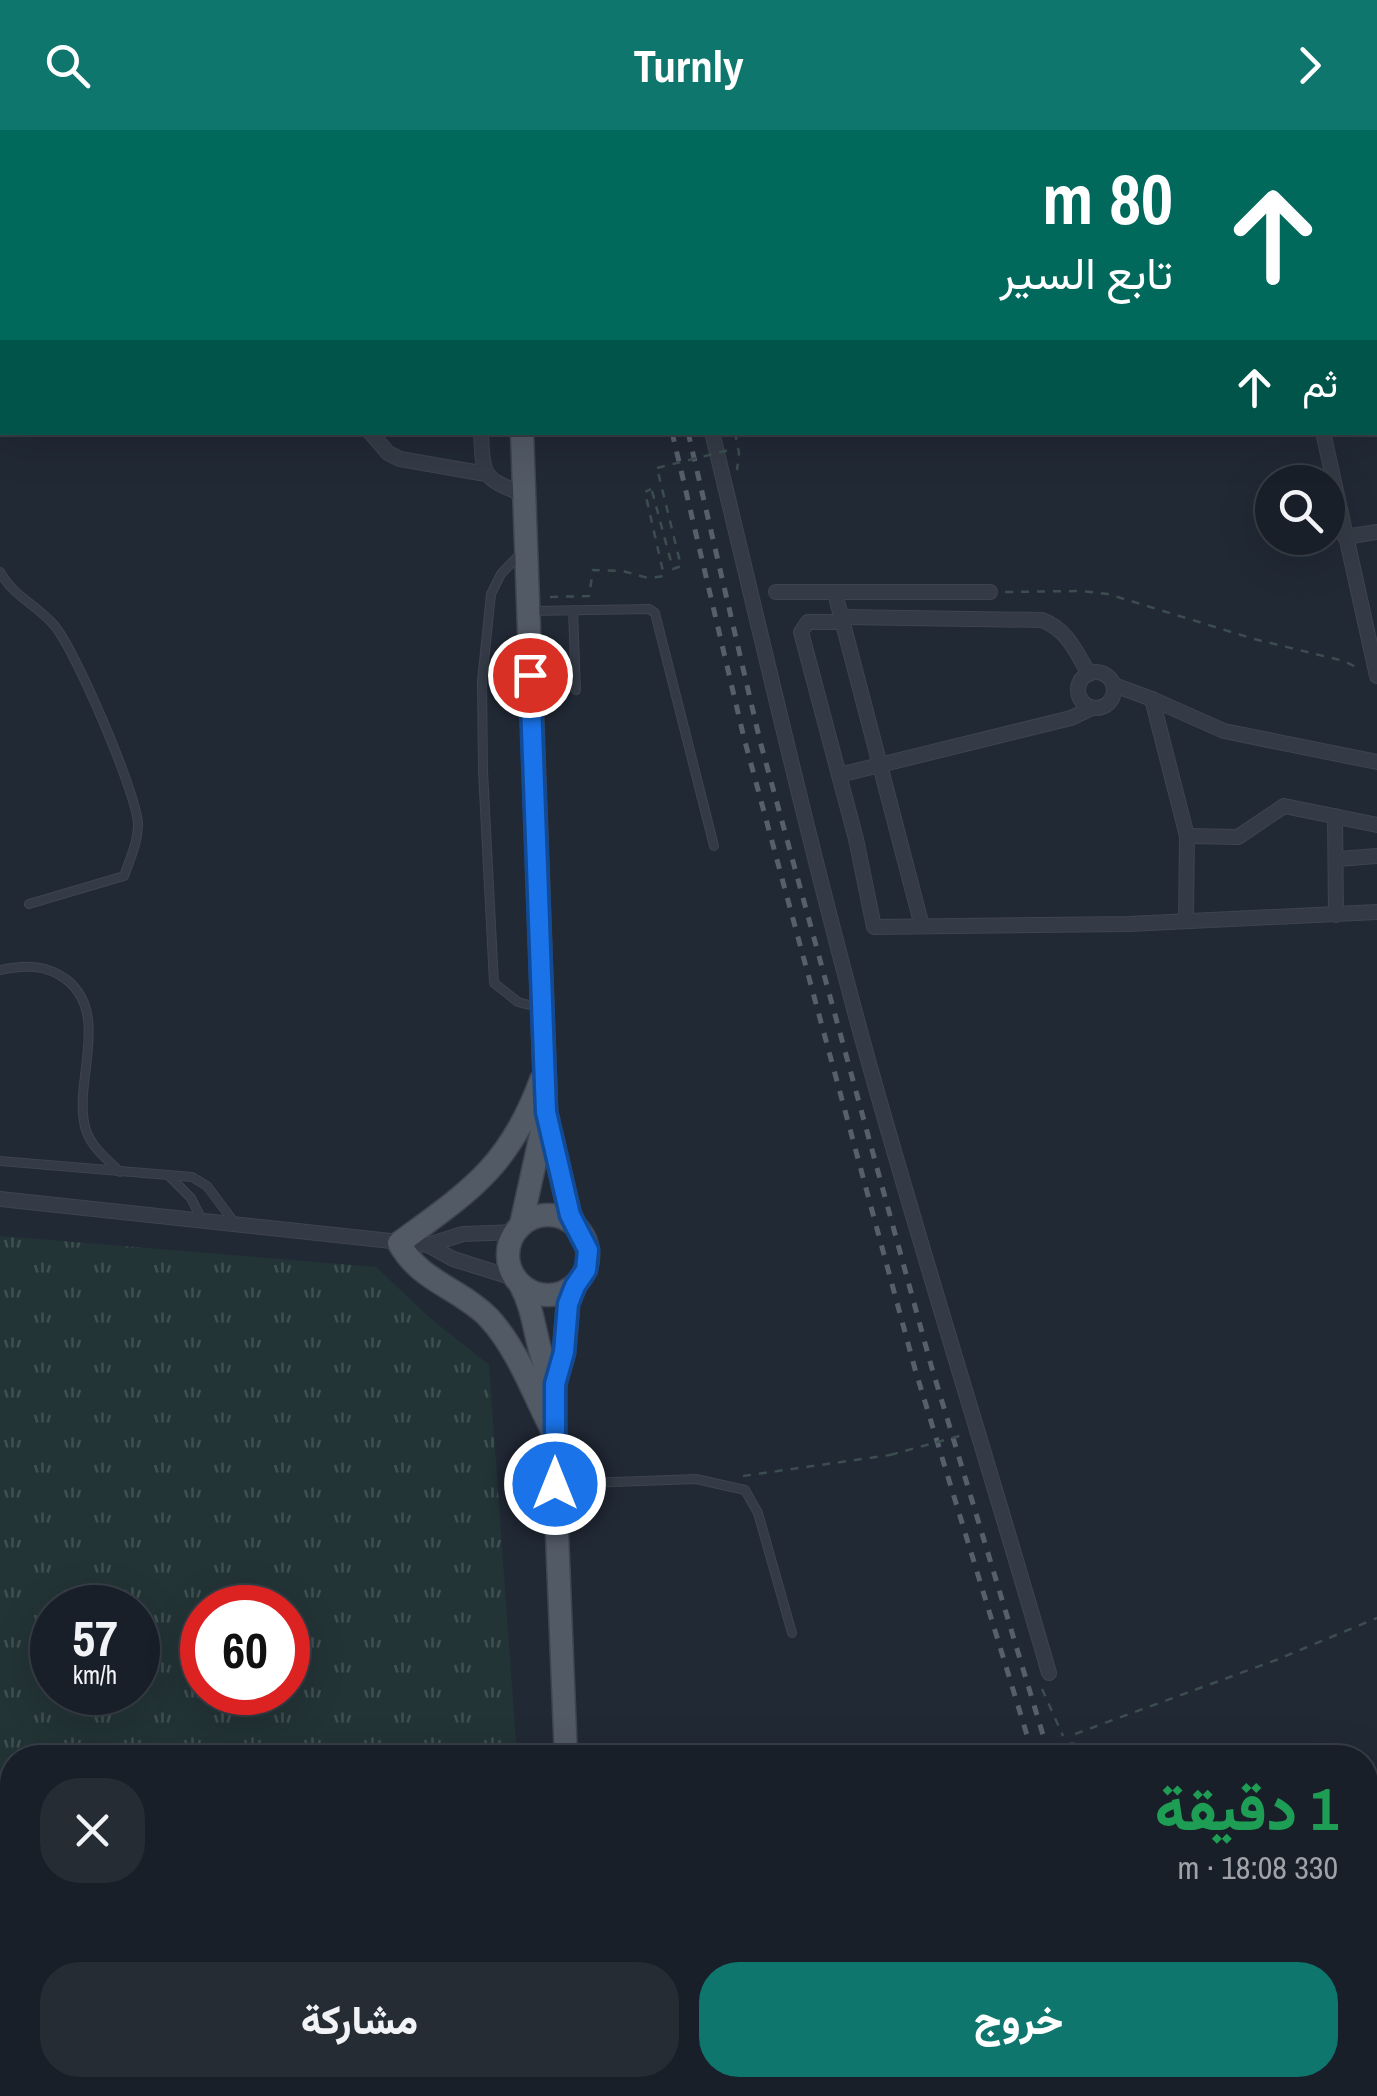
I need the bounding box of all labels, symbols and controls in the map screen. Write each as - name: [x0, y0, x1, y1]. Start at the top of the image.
- text: Turnly: [633, 35, 744, 96]
- icon: search: [40, 38, 95, 93]
- icon: forward: [1282, 38, 1337, 93]
- text: 80 m: [1042, 152, 1173, 246]
- icon: ahead: [1208, 170, 1338, 300]
- text: تابع السير: [999, 242, 1173, 303]
- text: ثم: [1302, 358, 1338, 409]
- icon: ahead: [1227, 360, 1282, 415]
- map controls: [1255, 465, 1345, 555]
- button: search: [1255, 465, 1345, 555]
- pin: [488, 633, 573, 718]
- icon: arrive: [503, 648, 558, 703]
- position arrow: [503, 1432, 607, 1536]
- speed limit sign: 60: [180, 1585, 310, 1715]
- text: 57: [72, 1604, 118, 1672]
- text: km/h: [73, 1658, 117, 1692]
- text: 1 دقيقة: [1155, 1768, 1338, 1849]
- button: close: [40, 1778, 145, 1883]
- text: 330 m · 18:08: [1178, 1846, 1338, 1889]
- button: مشاركة: [40, 1962, 679, 2077]
- button: خروج: [699, 1962, 1338, 2077]

